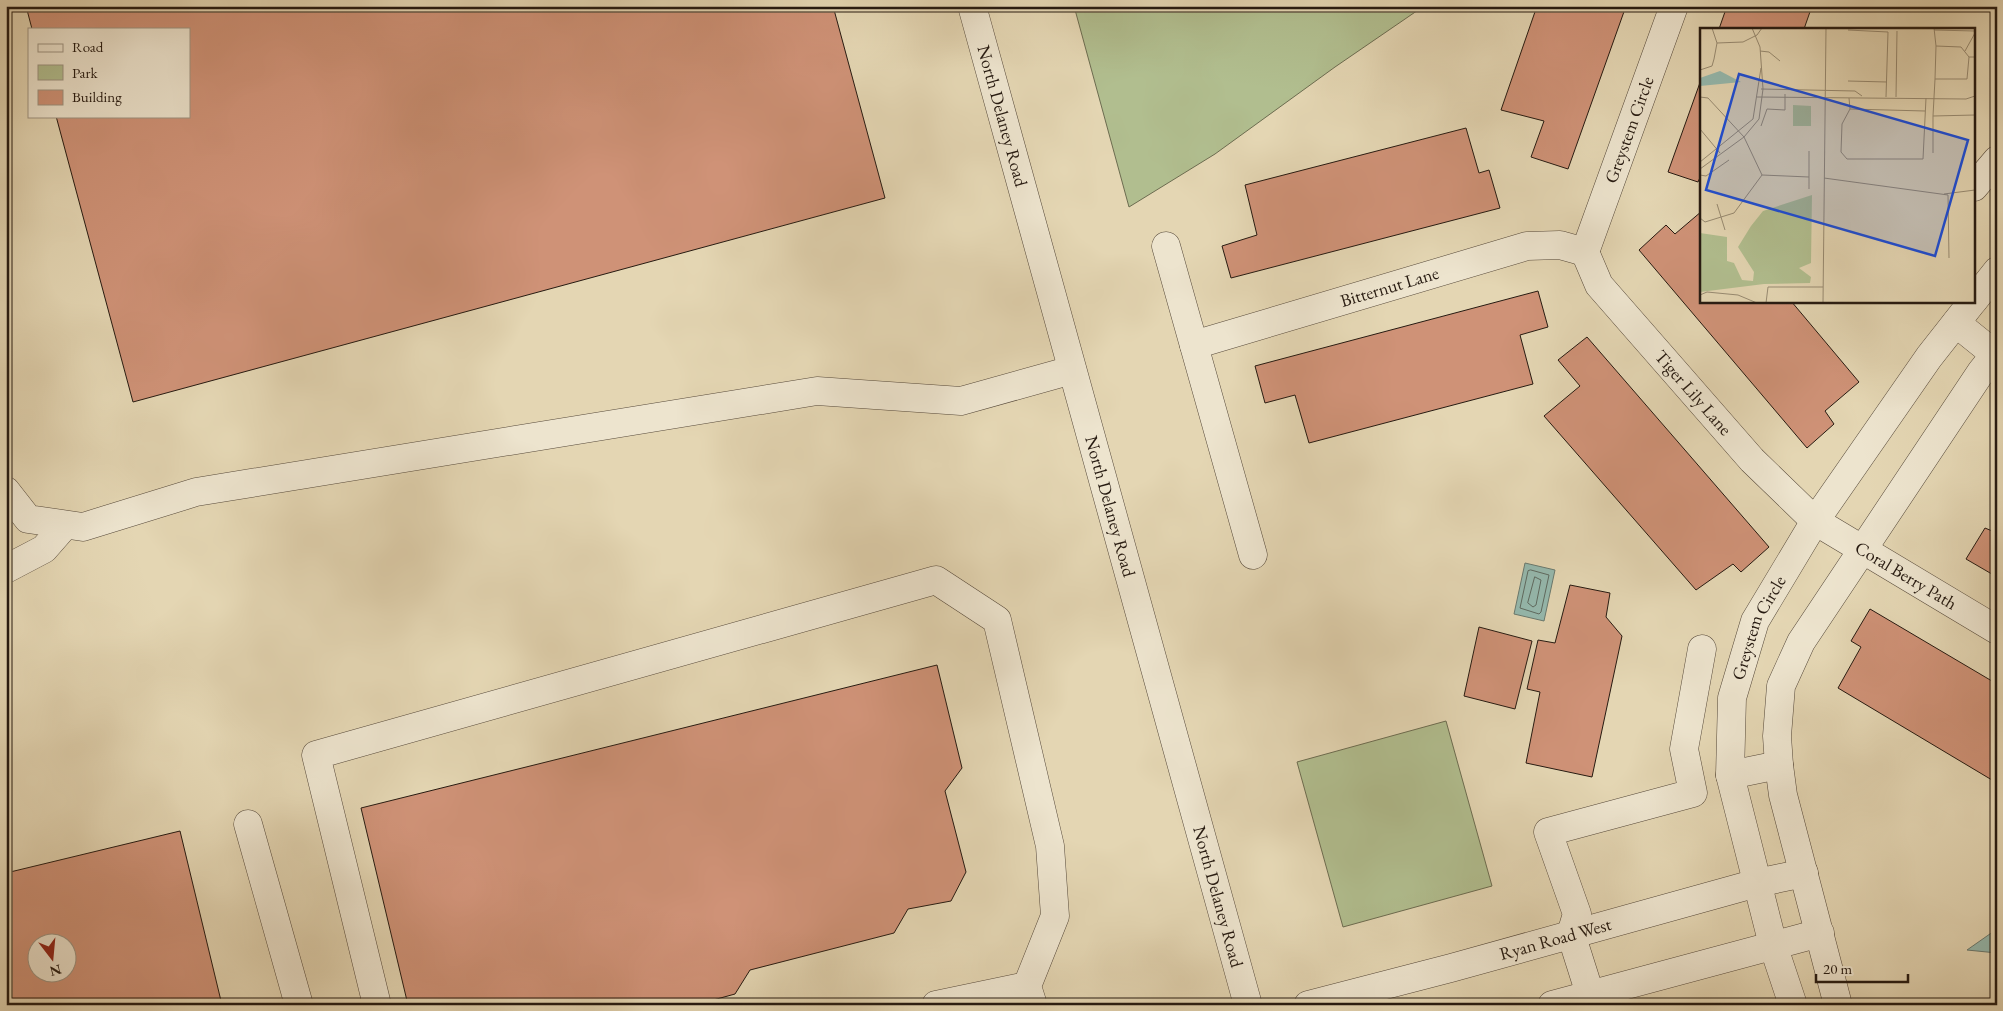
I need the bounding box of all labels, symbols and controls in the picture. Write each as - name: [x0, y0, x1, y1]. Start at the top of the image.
- legend: [28, 28, 190, 118]
- inset map: [1700, 28, 1976, 302]
- text: Road: [72, 37, 104, 56]
- street label: North Delaney Road: [972, 43, 1034, 190]
- text: Park: [72, 63, 99, 82]
- street label: Greystem Circle: [1599, 73, 1659, 186]
- text: Building: [72, 87, 122, 106]
- street label: Bitternut Lane: [1337, 261, 1442, 312]
- street label: Tiger Lily Lane: [1650, 345, 1737, 440]
- street label: North Delaney Road: [1080, 433, 1141, 580]
- street label: Coral Berry Path: [1851, 536, 1962, 614]
- street label: Greystem Circle: [1726, 571, 1791, 683]
- street label: North Delaney Road: [1188, 823, 1249, 971]
- street label: Ryan Road West: [1497, 912, 1614, 965]
- north arrow: [28, 934, 78, 984]
- scale bar: [1816, 951, 1908, 983]
- text: 20 m: [1823, 959, 1852, 978]
- text: N: [47, 960, 64, 981]

